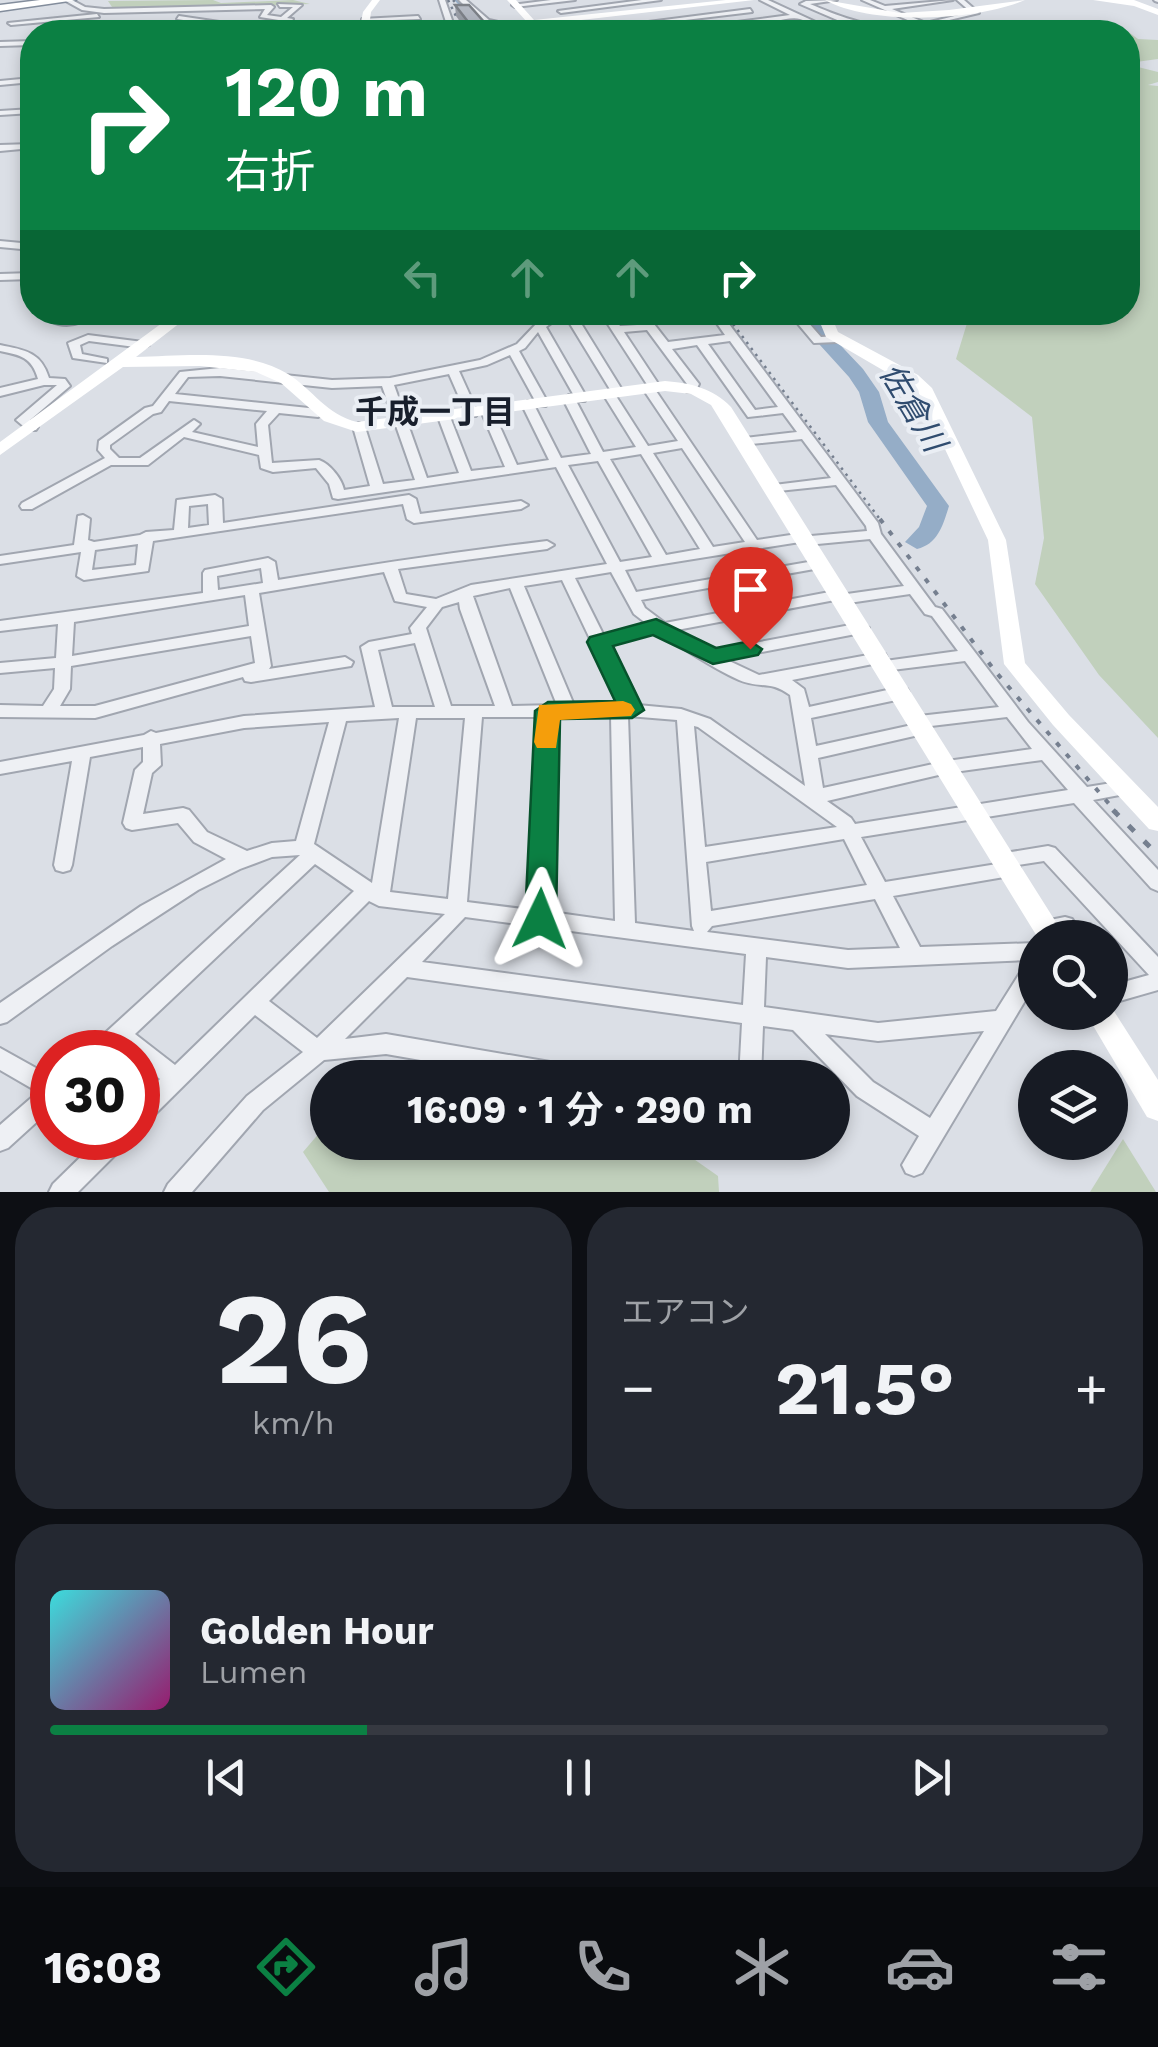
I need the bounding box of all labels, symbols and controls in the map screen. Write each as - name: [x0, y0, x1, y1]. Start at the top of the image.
- text: 120 m: [225, 51, 428, 133]
- icon: right: [60, 60, 190, 190]
- text: 右折: [225, 145, 315, 198]
- icon: left: [395, 250, 450, 305]
- icon: ahead: [500, 250, 555, 305]
- icon: ahead: [605, 250, 660, 305]
- icon: right: [710, 250, 765, 305]
- water label: 佐倉川: [872, 356, 956, 460]
- district label: 千成一丁目: [355, 393, 515, 431]
- pin: [708, 547, 793, 650]
- icon: arrive: [723, 562, 778, 617]
- position arrow: [488, 867, 592, 971]
- map controls: [1018, 920, 1128, 1160]
- button: search: [1018, 920, 1128, 1030]
- speed limit sign: 30: [30, 1030, 160, 1160]
- button: layers: [1018, 1050, 1128, 1160]
- text: 16:09 · 1 分 · 290 m: [407, 1088, 753, 1132]
- text: 26: [214, 1262, 372, 1415]
- text: エアコン: [622, 1293, 750, 1331]
- text: 21.5°: [775, 1344, 955, 1432]
- text: −: [622, 1356, 655, 1420]
- text: +: [1075, 1356, 1108, 1420]
- text: km/h: [252, 1404, 334, 1442]
- text: Golden Hour: [200, 1609, 434, 1653]
- text: Lumen: [200, 1653, 307, 1691]
- icon: previous: [199, 1750, 254, 1805]
- icon: pause: [551, 1750, 606, 1805]
- icon: next: [904, 1750, 959, 1805]
- icon: directions: [251, 1932, 321, 2002]
- icon: music: [409, 1932, 479, 2002]
- icon: phone: [568, 1932, 638, 2002]
- icon: climate: [727, 1932, 797, 2002]
- icon: car: [885, 1932, 955, 2002]
- icon: filters: [1044, 1932, 1114, 2002]
- text: 16:08: [44, 1941, 162, 1994]

